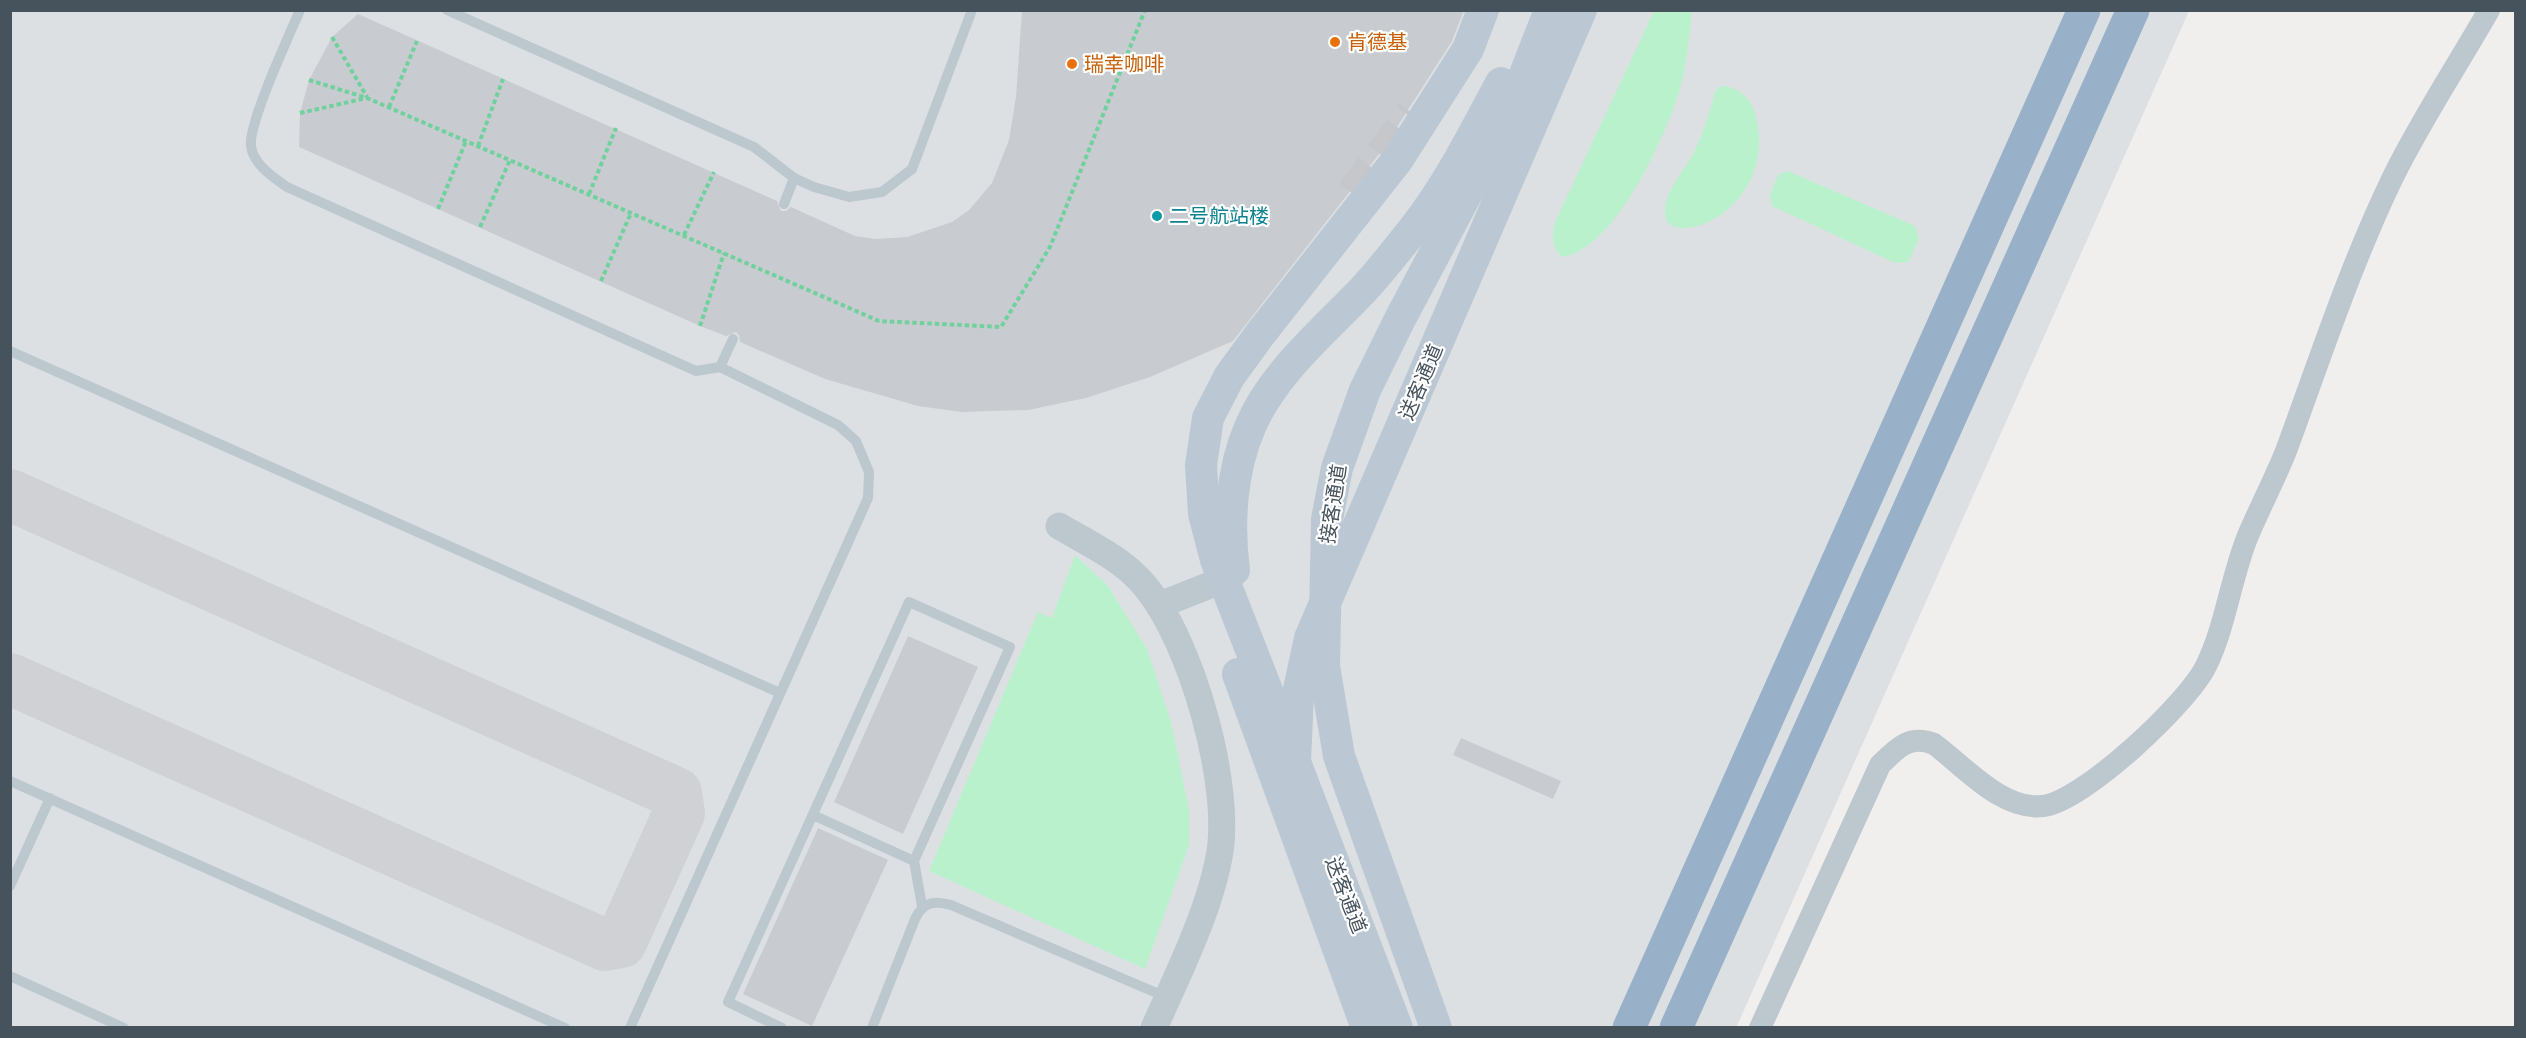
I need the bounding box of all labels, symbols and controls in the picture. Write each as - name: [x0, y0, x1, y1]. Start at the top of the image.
- place label: 肯德基: [1347, 28, 1407, 56]
- marker: 肯德基: [1328, 35, 1342, 49]
- place label: 瑞幸咖啡: [1084, 50, 1164, 78]
- marker: 瑞幸咖啡: [1065, 57, 1079, 71]
- place label: 二号航站楼: [1169, 202, 1269, 230]
- marker: 二号航站楼: [1150, 209, 1164, 223]
- street label: 送客通道: [1392, 340, 1450, 424]
- street label: 接客通道: [1313, 462, 1353, 546]
- street label: 送客通道: [1319, 853, 1373, 937]

